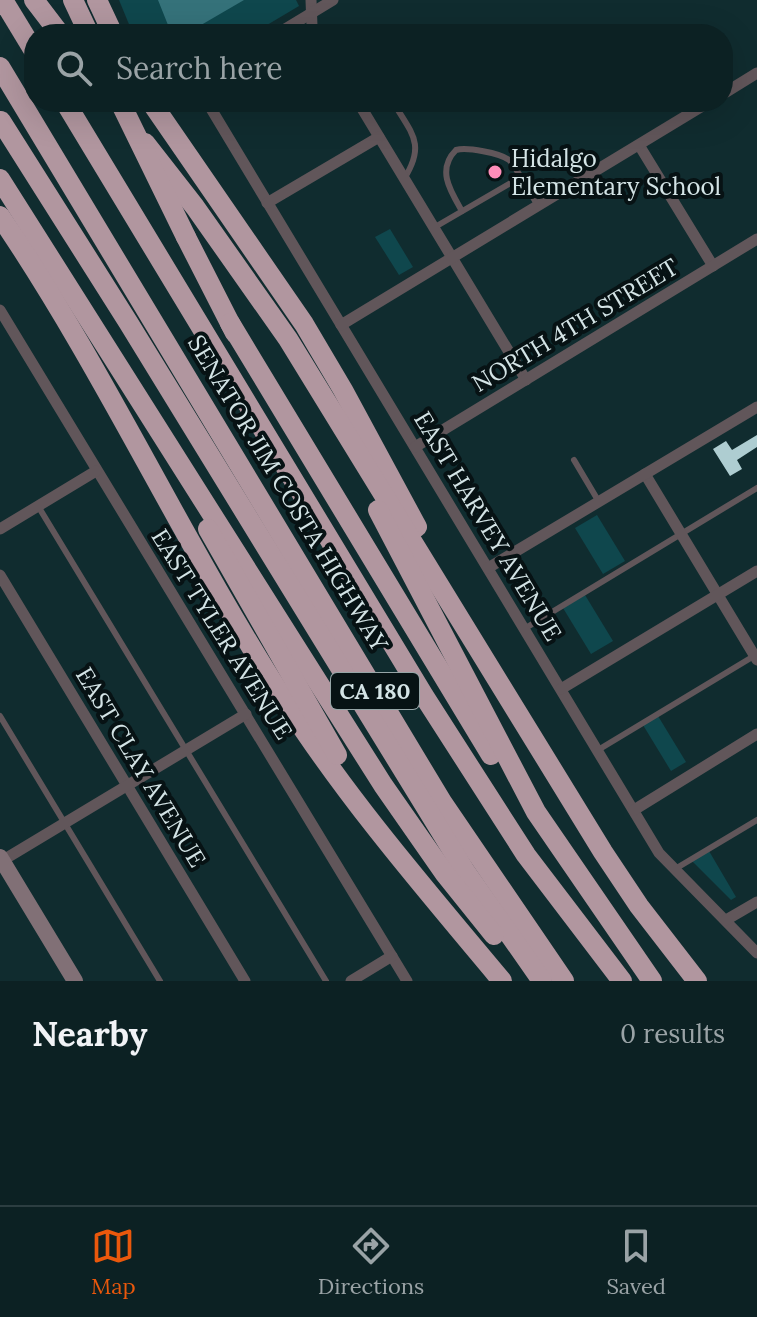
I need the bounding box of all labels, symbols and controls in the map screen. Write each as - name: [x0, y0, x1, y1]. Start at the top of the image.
- search box: [24, 24, 733, 112]
- icon: search: [52, 46, 96, 90]
- text: Search here: [116, 49, 283, 87]
- place label: Hidalgo Elementary School: [511, 143, 721, 202]
- marker: Hidalgo Elementary School: [486, 163, 504, 181]
- street label: NORTH 4TH STREET: [466, 251, 684, 399]
- street label: SENATOR JIM COSTA HIGHWAY: [181, 329, 395, 657]
- street label: EAST HARVEY AVENUE: [407, 406, 569, 646]
- street label: EAST TYLER AVENUE: [145, 523, 299, 745]
- street label: EAST CLAY AVENUE: [69, 661, 213, 873]
- road number: CA 180: [331, 673, 419, 709]
- text: Nearby: [32, 1012, 148, 1055]
- text: 0 results: [620, 1017, 725, 1050]
- tab: Map: [91, 1224, 136, 1300]
- tab: Directions: [318, 1224, 424, 1300]
- tab: Saved: [606, 1224, 666, 1300]

